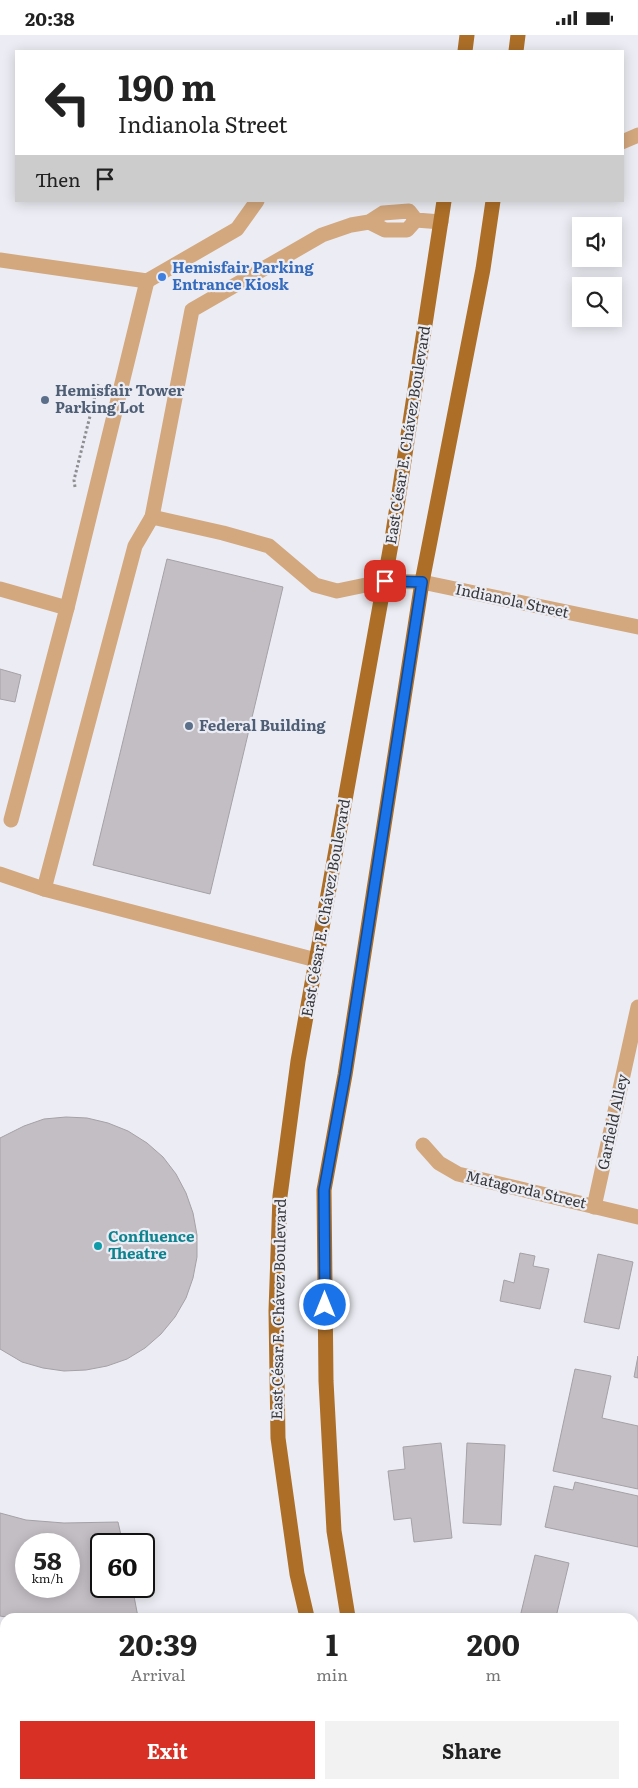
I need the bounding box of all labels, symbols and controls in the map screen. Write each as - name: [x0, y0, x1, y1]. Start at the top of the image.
- text: 20:38: [25, 4, 75, 32]
- text: 190 m: [118, 60, 216, 112]
- icon: left: [35, 70, 100, 135]
- text: Indianola Street: [118, 107, 287, 140]
- text: Then: [35, 165, 81, 193]
- icon: arrive: [91, 165, 119, 193]
- map controls: [572, 217, 622, 327]
- button: sound: [572, 217, 622, 267]
- place label: Hemisfair Parking Entrance Kiosk: [172, 255, 314, 295]
- marker: Hemisfair Parking Entrance Kiosk: [156, 271, 168, 283]
- button: search: [572, 277, 622, 327]
- street label: East César E. Chávez Boulevard: [378, 324, 435, 546]
- place label: Hemisfair Tower Parking Lot: [55, 378, 185, 418]
- marker: Hemisfair Tower Parking Lot: [39, 394, 51, 406]
- pin: [364, 560, 406, 602]
- icon: arrive: [371, 567, 399, 595]
- street label: Indianola Street: [453, 576, 571, 623]
- place label: Federal Building: [199, 713, 327, 736]
- marker: Federal Building: [183, 720, 195, 732]
- street label: East César E. Chávez Boulevard: [294, 797, 355, 1019]
- street label: Garfield Alley: [590, 1071, 633, 1172]
- street label: Matagorda Street: [464, 1163, 589, 1214]
- street label: East César E. Chávez Boulevard: [264, 1198, 291, 1420]
- place label: Confluence Theatre: [108, 1224, 195, 1264]
- marker: Confluence Theatre: [92, 1240, 104, 1252]
- position arrow: [298, 1278, 350, 1330]
- speed limit sign: 60: [90, 1533, 155, 1598]
- text: 58: [33, 1541, 62, 1578]
- text: km/h: [32, 1569, 63, 1587]
- text: 20:39: [119, 1621, 197, 1665]
- text: 1: [326, 1621, 338, 1665]
- text: 200: [467, 1621, 520, 1665]
- text: Arrival: [131, 1662, 185, 1686]
- text: min: [316, 1662, 348, 1686]
- text: m: [486, 1662, 501, 1686]
- button: Exit: [20, 1721, 315, 1779]
- button: Share: [325, 1721, 619, 1779]

